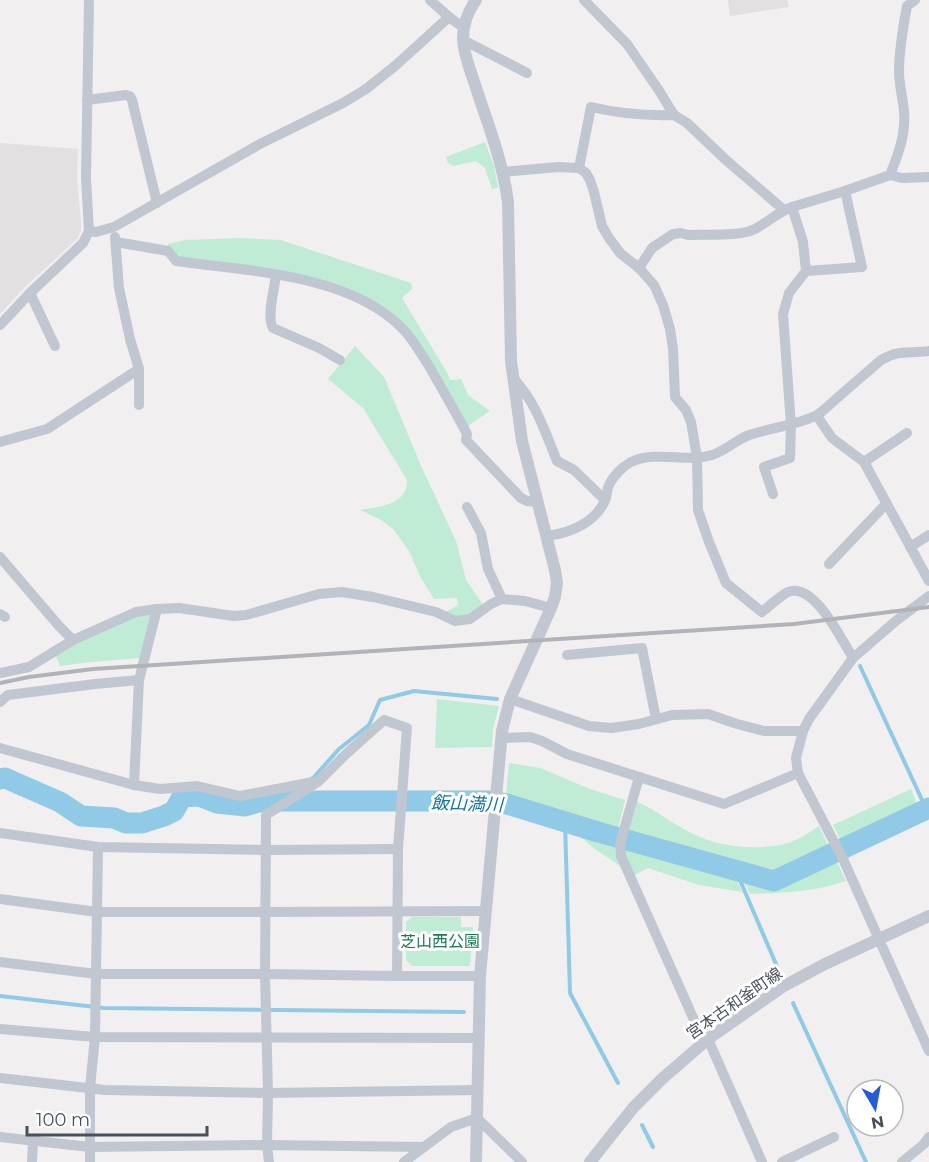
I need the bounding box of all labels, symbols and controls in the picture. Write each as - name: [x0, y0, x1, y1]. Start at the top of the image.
- water label: 飯山満川: [431, 792, 505, 816]
- park label: 芝山西公園: [400, 932, 480, 951]
- street label: 宮本古和釜町線: [683, 964, 786, 1043]
- north arrow: [845, 1078, 905, 1138]
- scale bar: [27, 1099, 207, 1137]
- text: 100 m: [36, 1109, 90, 1131]
- text: N: [869, 1112, 886, 1133]

